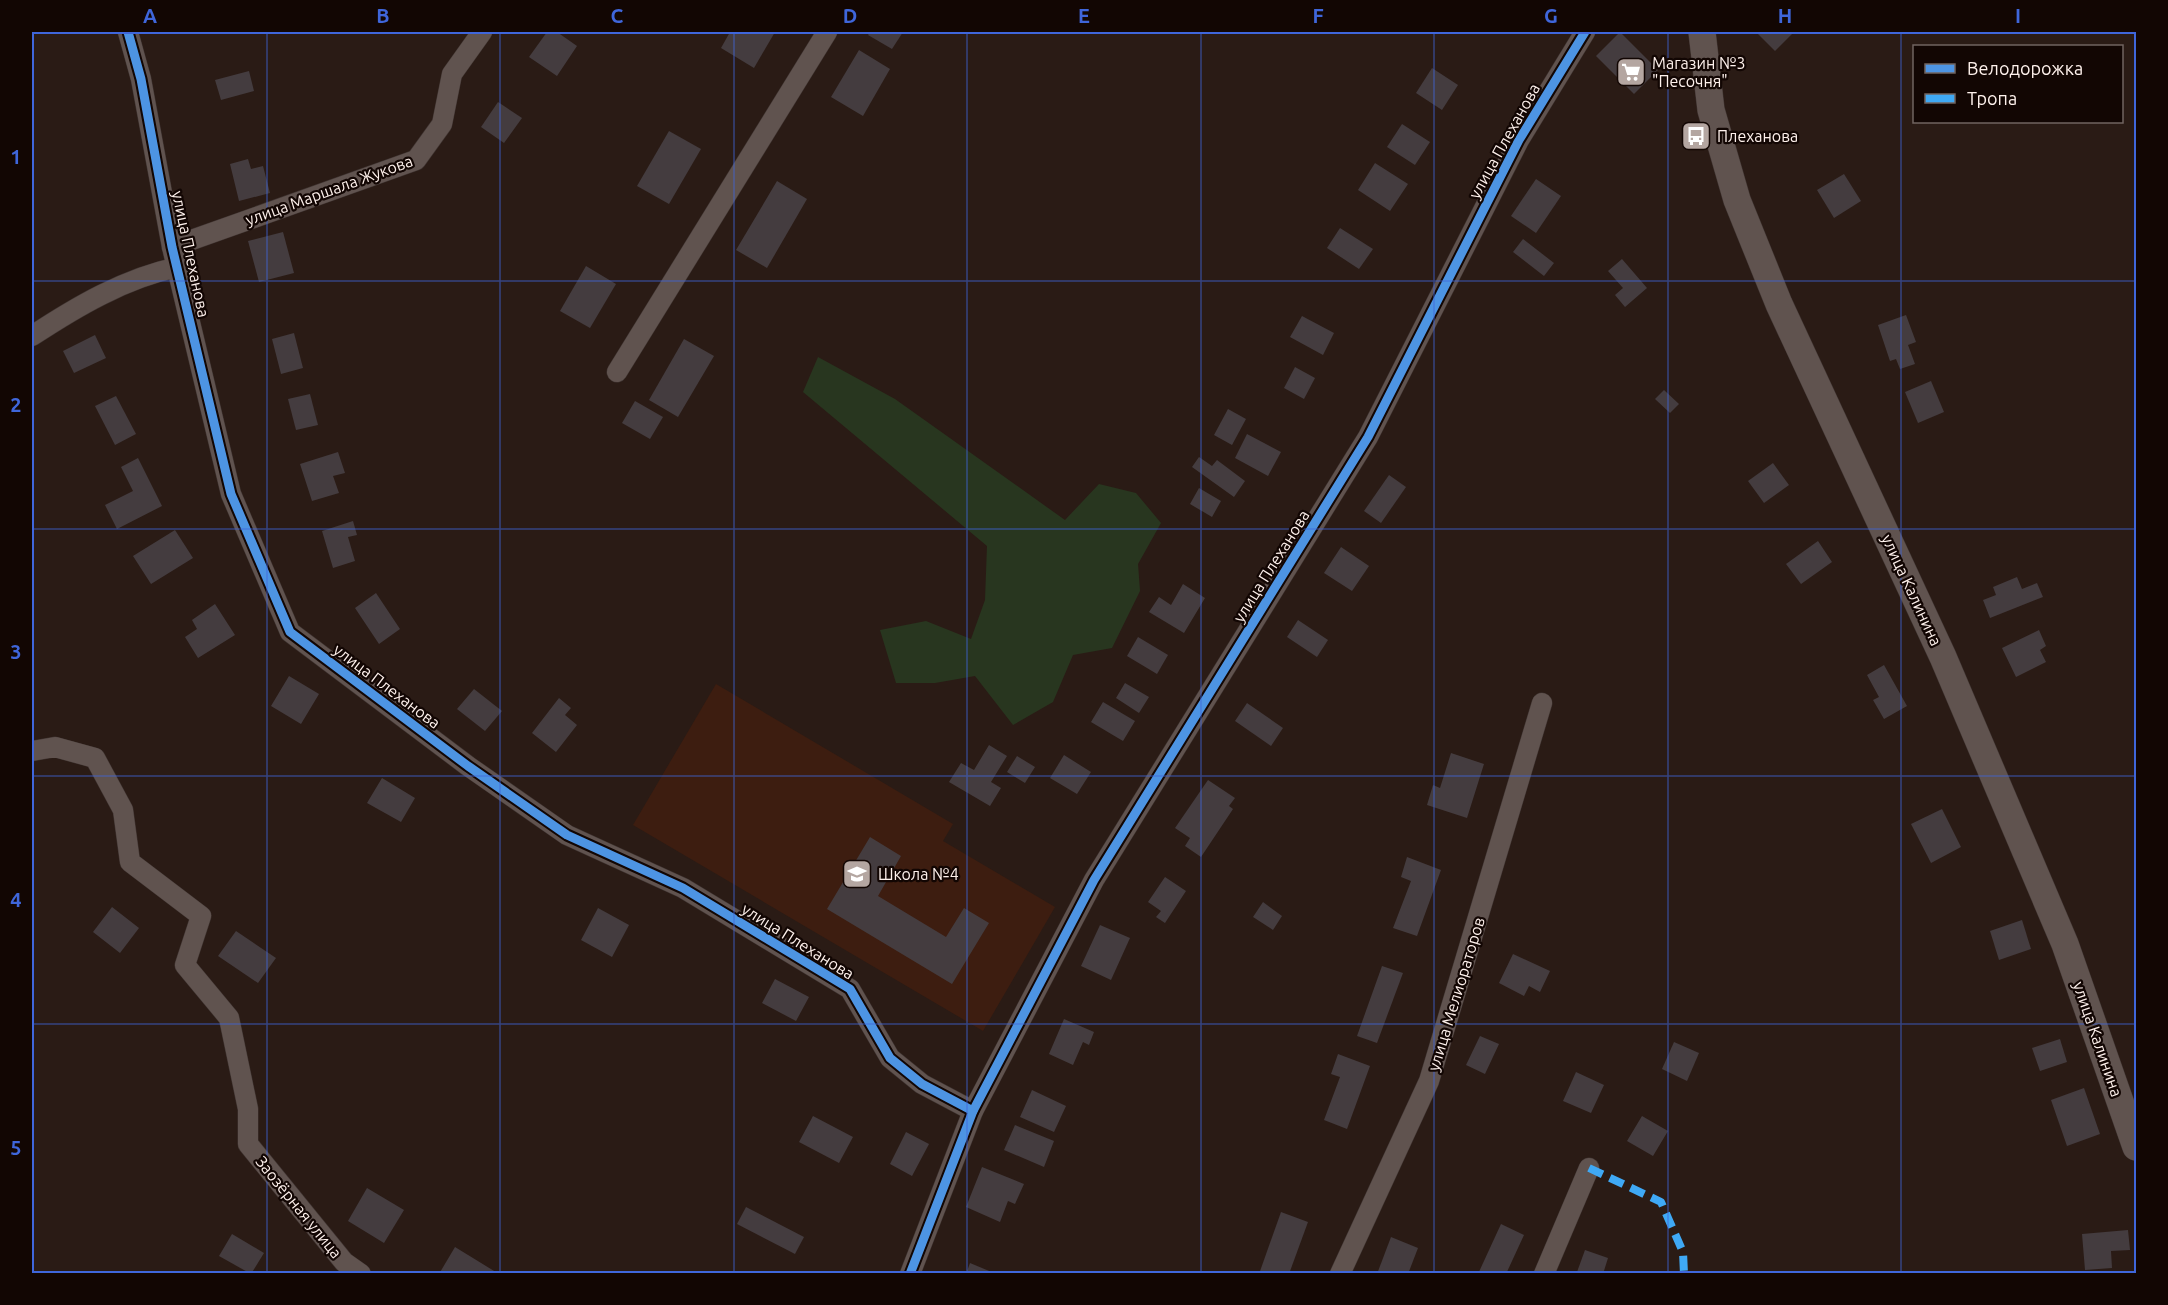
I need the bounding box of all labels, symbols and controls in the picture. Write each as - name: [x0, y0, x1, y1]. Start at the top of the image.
- text: A: [143, 4, 157, 27]
- text: B: [376, 4, 390, 27]
- text: C: [611, 4, 624, 27]
- text: D: [843, 4, 857, 27]
- text: E: [1078, 4, 1090, 27]
- text: F: [1312, 4, 1324, 27]
- text: G: [1544, 4, 1558, 27]
- text: H: [1778, 4, 1792, 27]
- text: I: [2015, 4, 2021, 27]
- legend: [1913, 45, 2123, 123]
- place label: Магазин №3 "Песочня": [1652, 54, 1746, 90]
- supermarket icon: Магазин №3 "Песочня": [1615, 56, 1647, 88]
- text: Велодорожка: [1967, 58, 2083, 78]
- street label: улица Плеханова: [1465, 80, 1543, 202]
- text: Тропа: [1967, 88, 2017, 108]
- bus stop icon: Плеханова: [1680, 120, 1712, 152]
- place label: Плеханова: [1717, 127, 1798, 145]
- text: 1: [10, 145, 22, 168]
- street label: улица Маршала Жукова: [243, 151, 415, 229]
- street label: улица Плеханова: [169, 189, 213, 319]
- text: 2: [10, 393, 22, 416]
- street label: улица Плеханова: [1229, 507, 1313, 625]
- street label: улица Калинина: [1878, 532, 1946, 648]
- text: 3: [10, 640, 22, 663]
- street label: улица Плеханова: [330, 640, 444, 732]
- school or university icon: Школа №4: [841, 858, 873, 890]
- place label: Школа №4: [878, 865, 959, 883]
- text: 4: [10, 888, 22, 911]
- street label: улица Плеханова: [739, 899, 857, 983]
- street label: улица Мелиораторов: [1424, 915, 1488, 1073]
- street label: улица Калинина: [2070, 979, 2126, 1099]
- text: 5: [10, 1136, 22, 1159]
- street label: Заозёрная улица: [252, 1152, 346, 1262]

